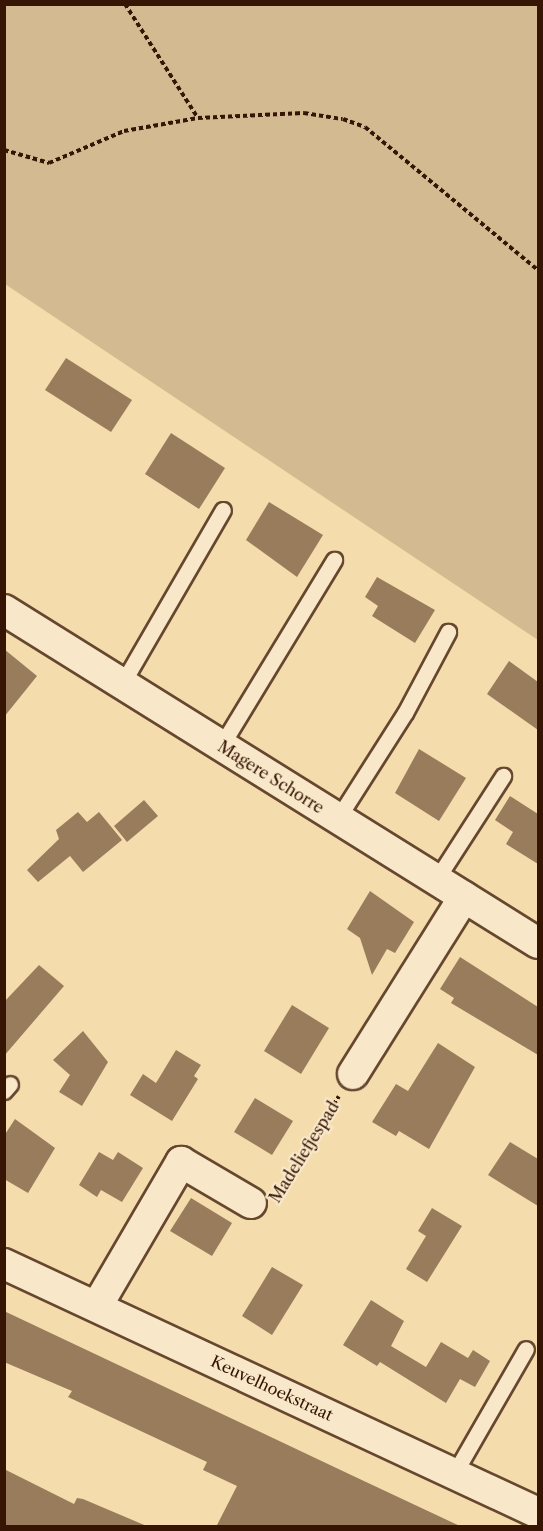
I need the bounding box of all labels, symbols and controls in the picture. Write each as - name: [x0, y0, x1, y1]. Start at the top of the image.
- street label: Magere Schorre: [214, 737, 328, 817]
- street label: Madeliefjespad: [265, 1098, 343, 1206]
- street label: Keuvelhoekstraat: [208, 1351, 336, 1425]

